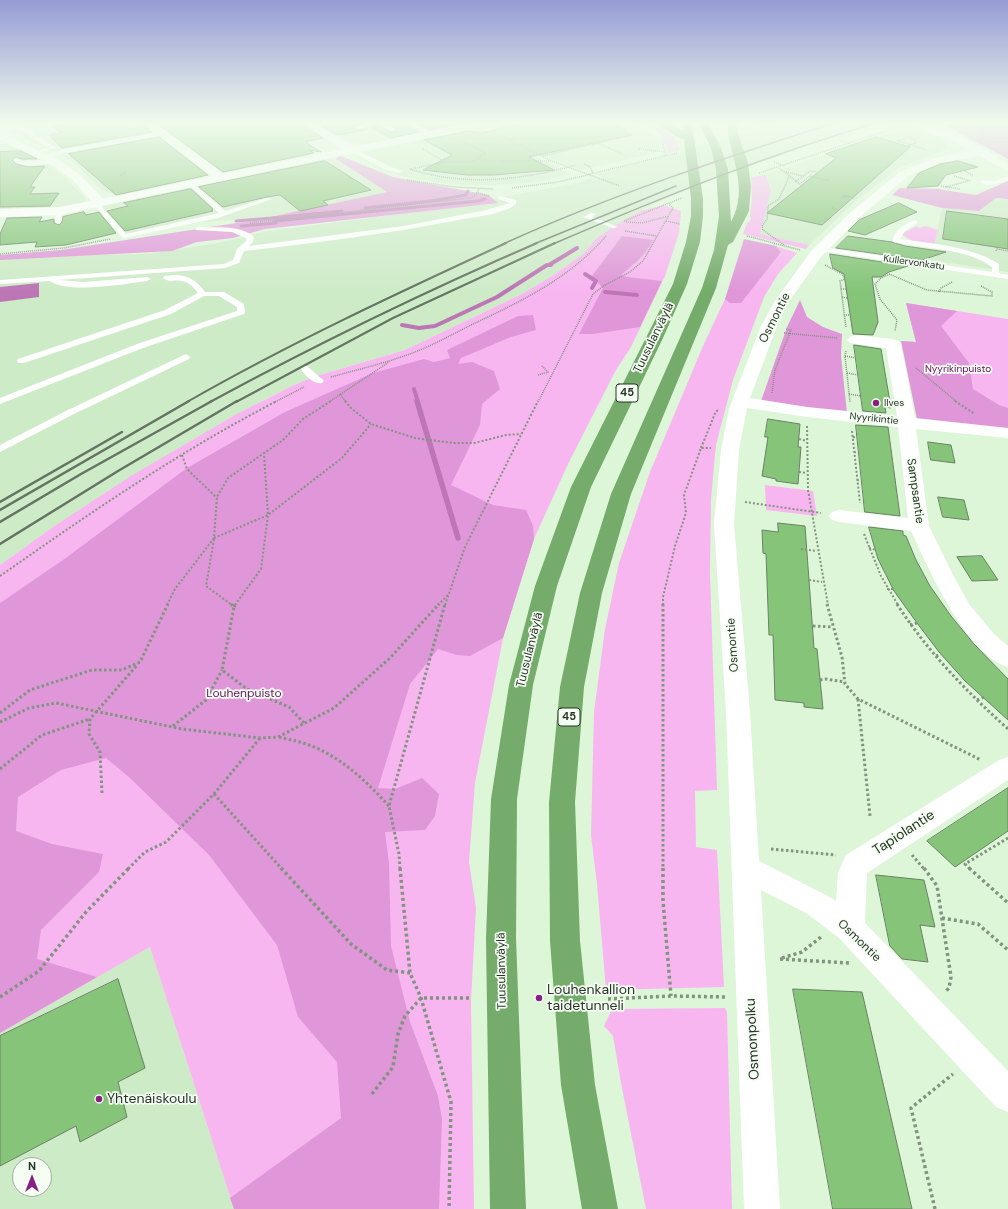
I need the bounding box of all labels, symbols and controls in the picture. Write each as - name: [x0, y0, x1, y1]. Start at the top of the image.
- street label: Kullervonkatu: [883, 253, 945, 273]
- street label: Osmontie: [756, 290, 794, 346]
- street label: Tuusulanväylä: [631, 300, 677, 376]
- park label: Nyyrikinpuisto: [925, 363, 991, 375]
- road number: 45: [616, 384, 638, 402]
- place label: Ilves: [884, 397, 904, 409]
- marker: Ilves: [871, 398, 881, 408]
- street label: Nyyrikintie: [849, 410, 899, 428]
- street label: Sampsantie: [903, 458, 927, 524]
- street label: Tuusulanväylä: [514, 611, 546, 689]
- street label: Osmontie: [724, 617, 742, 673]
- park label: Louhenpuisto: [206, 687, 282, 701]
- road number: 45: [558, 708, 580, 726]
- street label: Tapiolantie: [870, 807, 938, 859]
- street label: Osmontie: [834, 917, 884, 965]
- street label: Tuusulanväylä: [494, 932, 510, 1010]
- place label: Louhenkallion taidetunneli: [547, 982, 635, 1014]
- marker: Louhenkallion taidetunneli: [534, 993, 544, 1003]
- street label: Osmonpolku: [742, 998, 764, 1080]
- place label: Yhtenäiskoulu: [107, 1091, 196, 1107]
- marker: Yhtenäiskoulu: [94, 1094, 104, 1104]
- north arrow: [12, 1157, 52, 1197]
- text: N: [28, 1159, 36, 1173]

